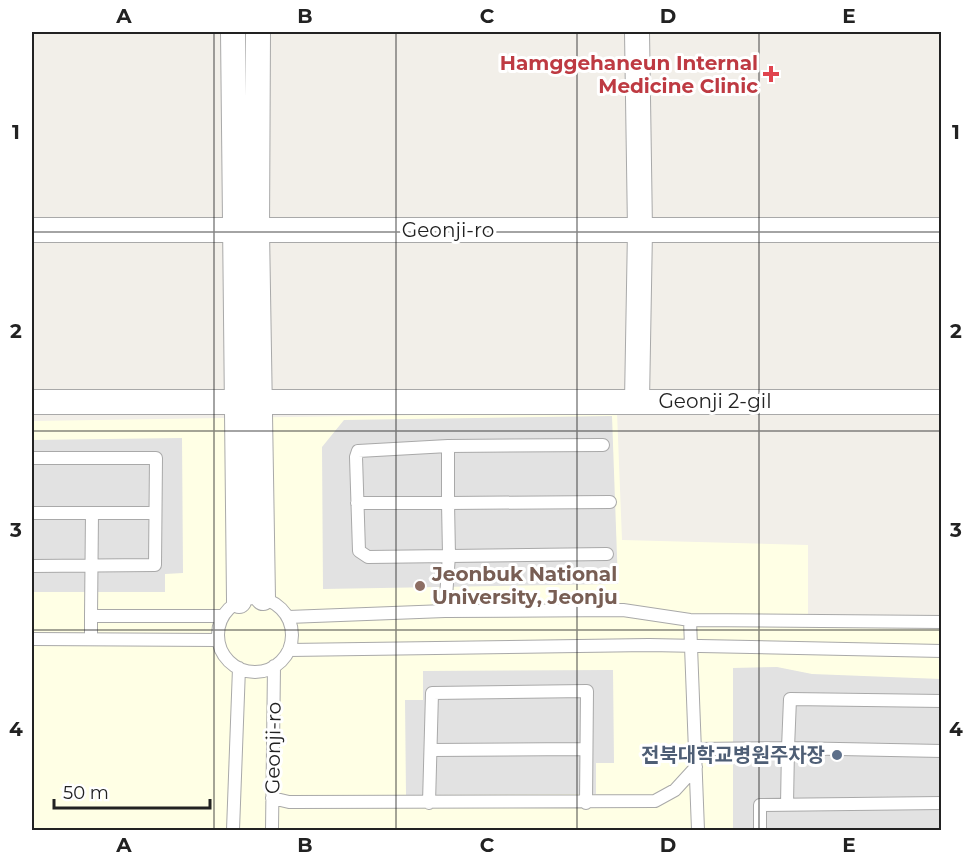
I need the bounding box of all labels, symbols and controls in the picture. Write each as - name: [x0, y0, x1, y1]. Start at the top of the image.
- text: A: [115, 4, 132, 28]
- text: B: [297, 4, 313, 28]
- text: C: [480, 4, 495, 28]
- text: D: [660, 4, 676, 28]
- text: E: [842, 4, 856, 28]
- place label: Hamggehaneun Internal Medicine Clinic: [500, 51, 758, 98]
- marker: Hamggehaneun Internal Medicine Clinic: [762, 65, 780, 83]
- text: 1: [12, 120, 20, 144]
- text: 1: [952, 120, 960, 144]
- street label: Geonji-ro: [402, 218, 494, 242]
- text: 2: [10, 319, 22, 343]
- text: 2: [950, 319, 962, 343]
- street label: Geonji 2-gil: [658, 389, 772, 413]
- text: 3: [9, 518, 22, 542]
- text: 3: [949, 518, 962, 542]
- place label: Jeonbuk National University, Jeonju: [431, 562, 618, 609]
- marker: Jeonbuk National University, Jeonju: [413, 579, 427, 593]
- street label: Geonji-ro: [260, 702, 286, 794]
- text: 4: [9, 717, 23, 741]
- text: 4: [949, 717, 963, 741]
- place label: 전북대학교병원주차장: [641, 743, 825, 767]
- marker: 전북대학교병원주차장: [830, 748, 844, 762]
- scale bar: [54, 772, 210, 810]
- text: 50 m: [63, 782, 109, 804]
- text: A: [115, 833, 132, 857]
- text: B: [297, 833, 313, 857]
- text: C: [480, 833, 495, 857]
- text: D: [660, 833, 676, 857]
- text: E: [842, 833, 856, 857]

